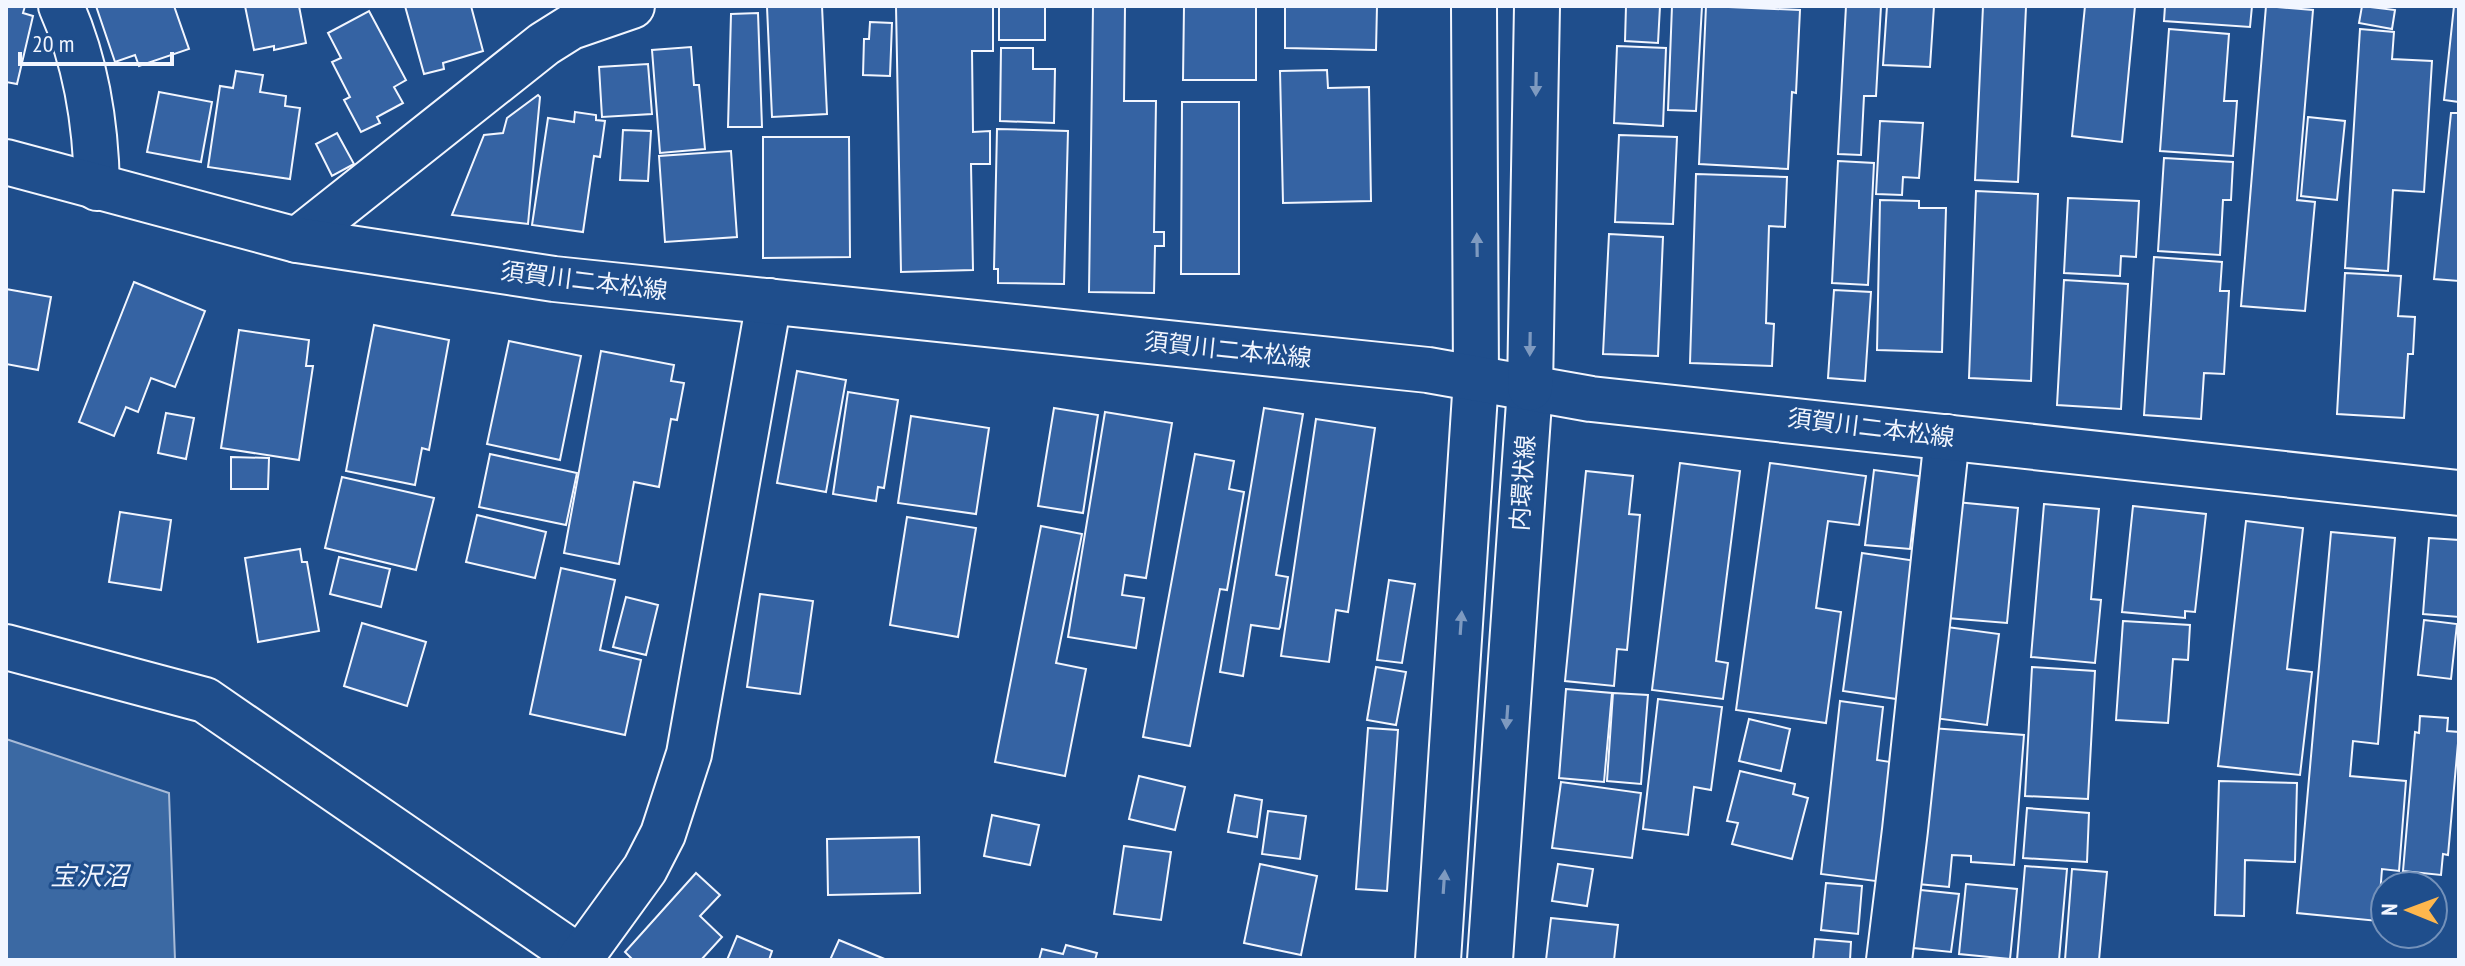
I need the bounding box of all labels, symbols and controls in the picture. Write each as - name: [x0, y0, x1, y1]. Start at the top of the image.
- scale bar: [20, 16, 172, 66]
- text: 20 m: [32, 28, 74, 59]
- one-way arrow: [1529, 72, 1542, 97]
- one-way arrow: [1471, 232, 1483, 257]
- street label: 須賀川二本松線: [499, 255, 669, 306]
- street label: 須賀川二本松線: [1143, 325, 1313, 374]
- one-way arrow: [1524, 332, 1537, 357]
- street label: 須賀川二本松線: [1786, 402, 1956, 453]
- street label: 内環状線: [1504, 434, 1541, 532]
- one-way arrow: [1455, 610, 1468, 635]
- one-way arrow: [1500, 705, 1513, 730]
- water label: 宝沢沼: [50, 859, 132, 892]
- one-way arrow: [1437, 869, 1450, 894]
- north arrow: [2369, 870, 2449, 950]
- text: N: [2375, 903, 2403, 916]

